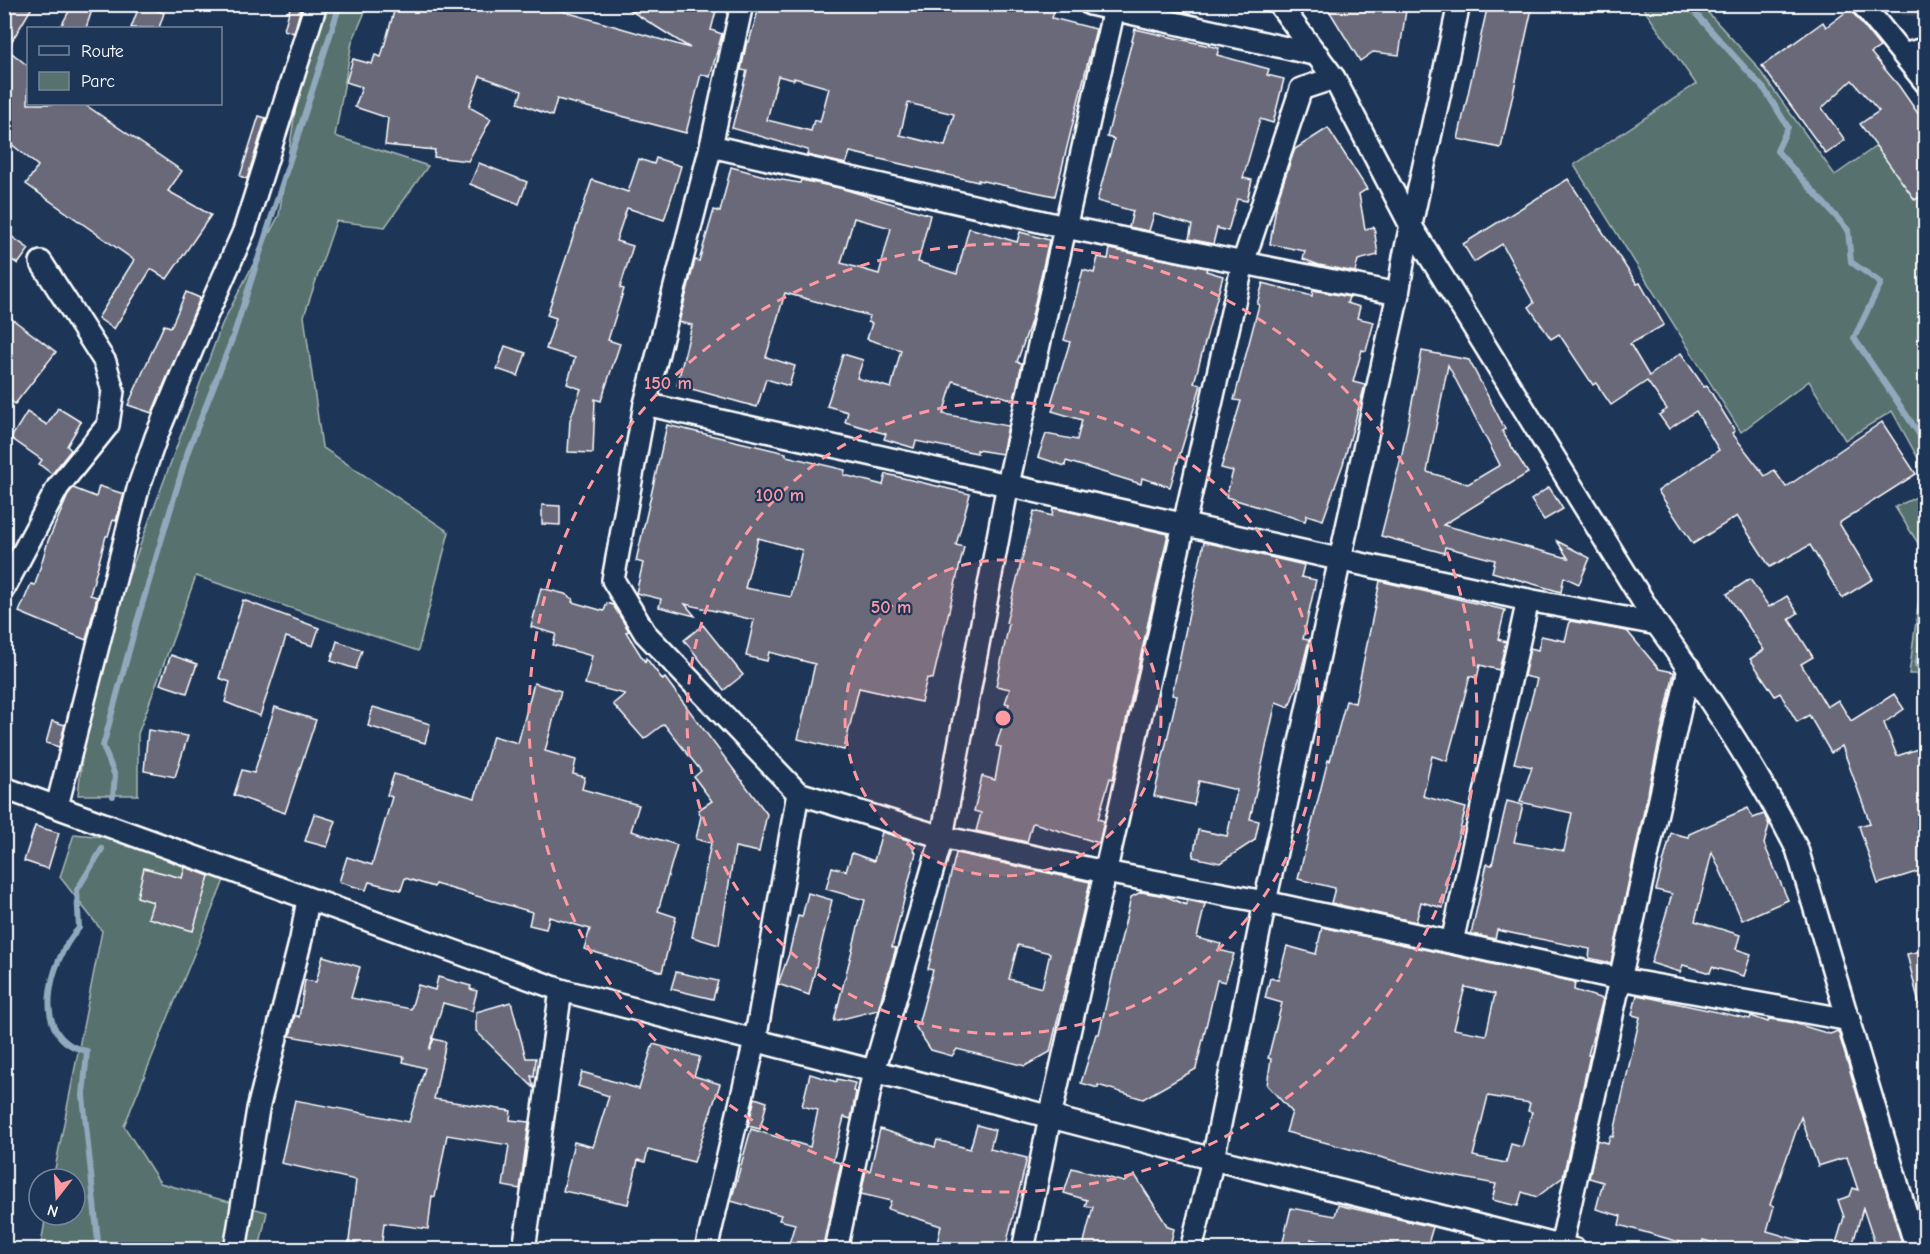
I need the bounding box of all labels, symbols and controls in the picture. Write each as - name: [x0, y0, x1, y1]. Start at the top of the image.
- legend: [27, 27, 222, 105]
- text: Route: [81, 41, 124, 62]
- text: Parc: [81, 71, 115, 92]
- text: 150 m: [644, 373, 692, 394]
- text: 100 m: [756, 485, 804, 506]
- text: 50 m: [871, 597, 911, 618]
- centre of rings: [993, 708, 1013, 728]
- north arrow: [27, 1167, 87, 1227]
- text: N: [45, 1200, 61, 1221]

